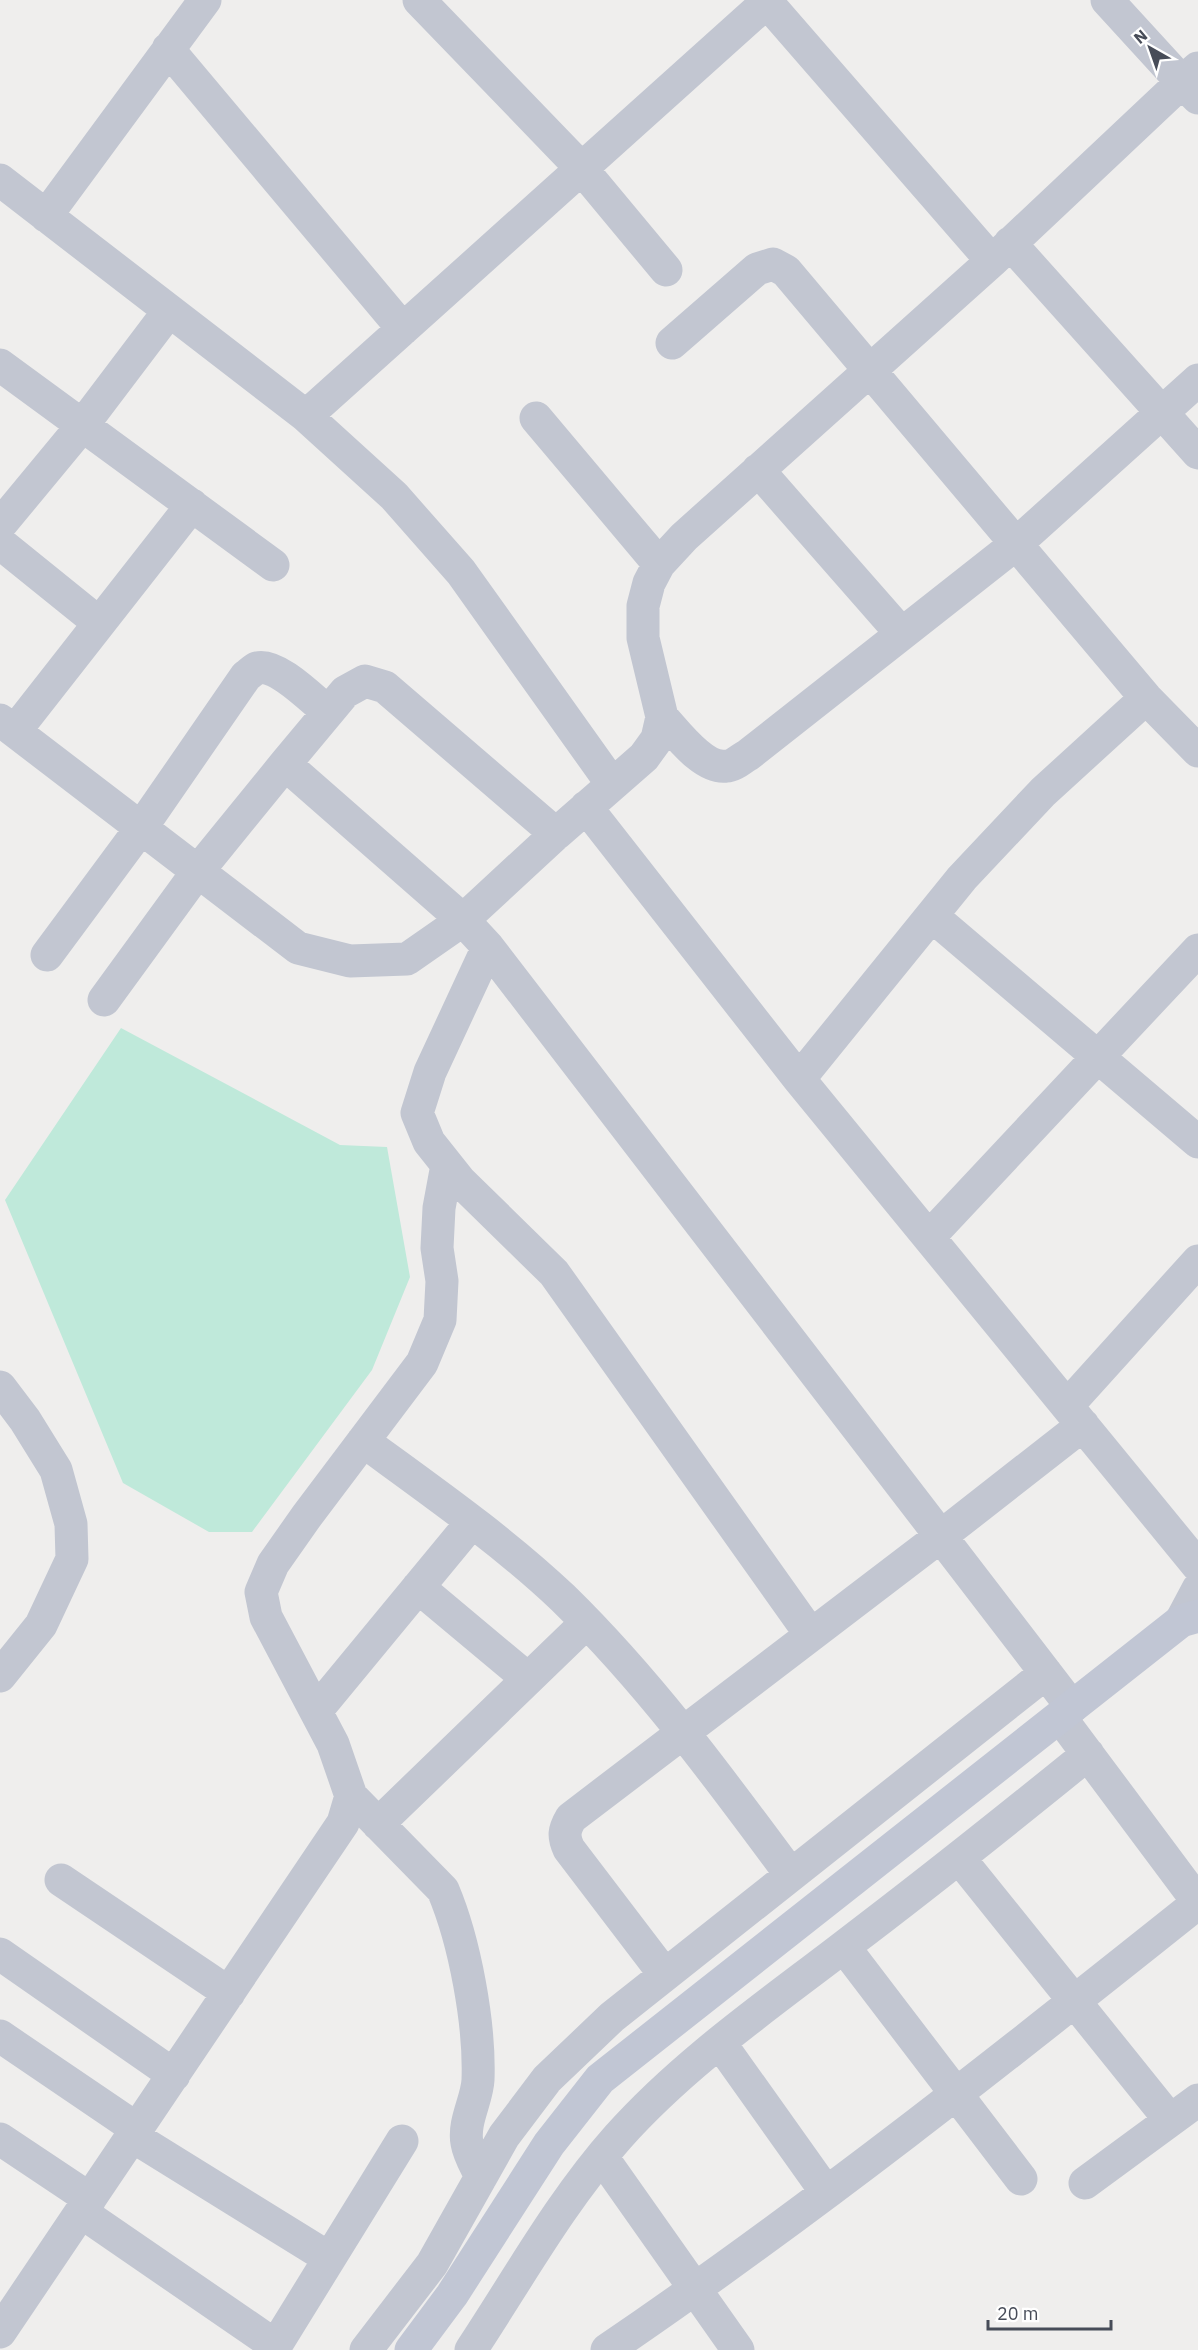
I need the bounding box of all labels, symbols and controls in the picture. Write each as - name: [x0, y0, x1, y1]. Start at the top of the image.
- north arrow: [1120, 18, 1180, 78]
- text: N: [1129, 25, 1151, 48]
- scale bar: [988, 2293, 1111, 2331]
- text: 20 m: [997, 2302, 1039, 2325]

